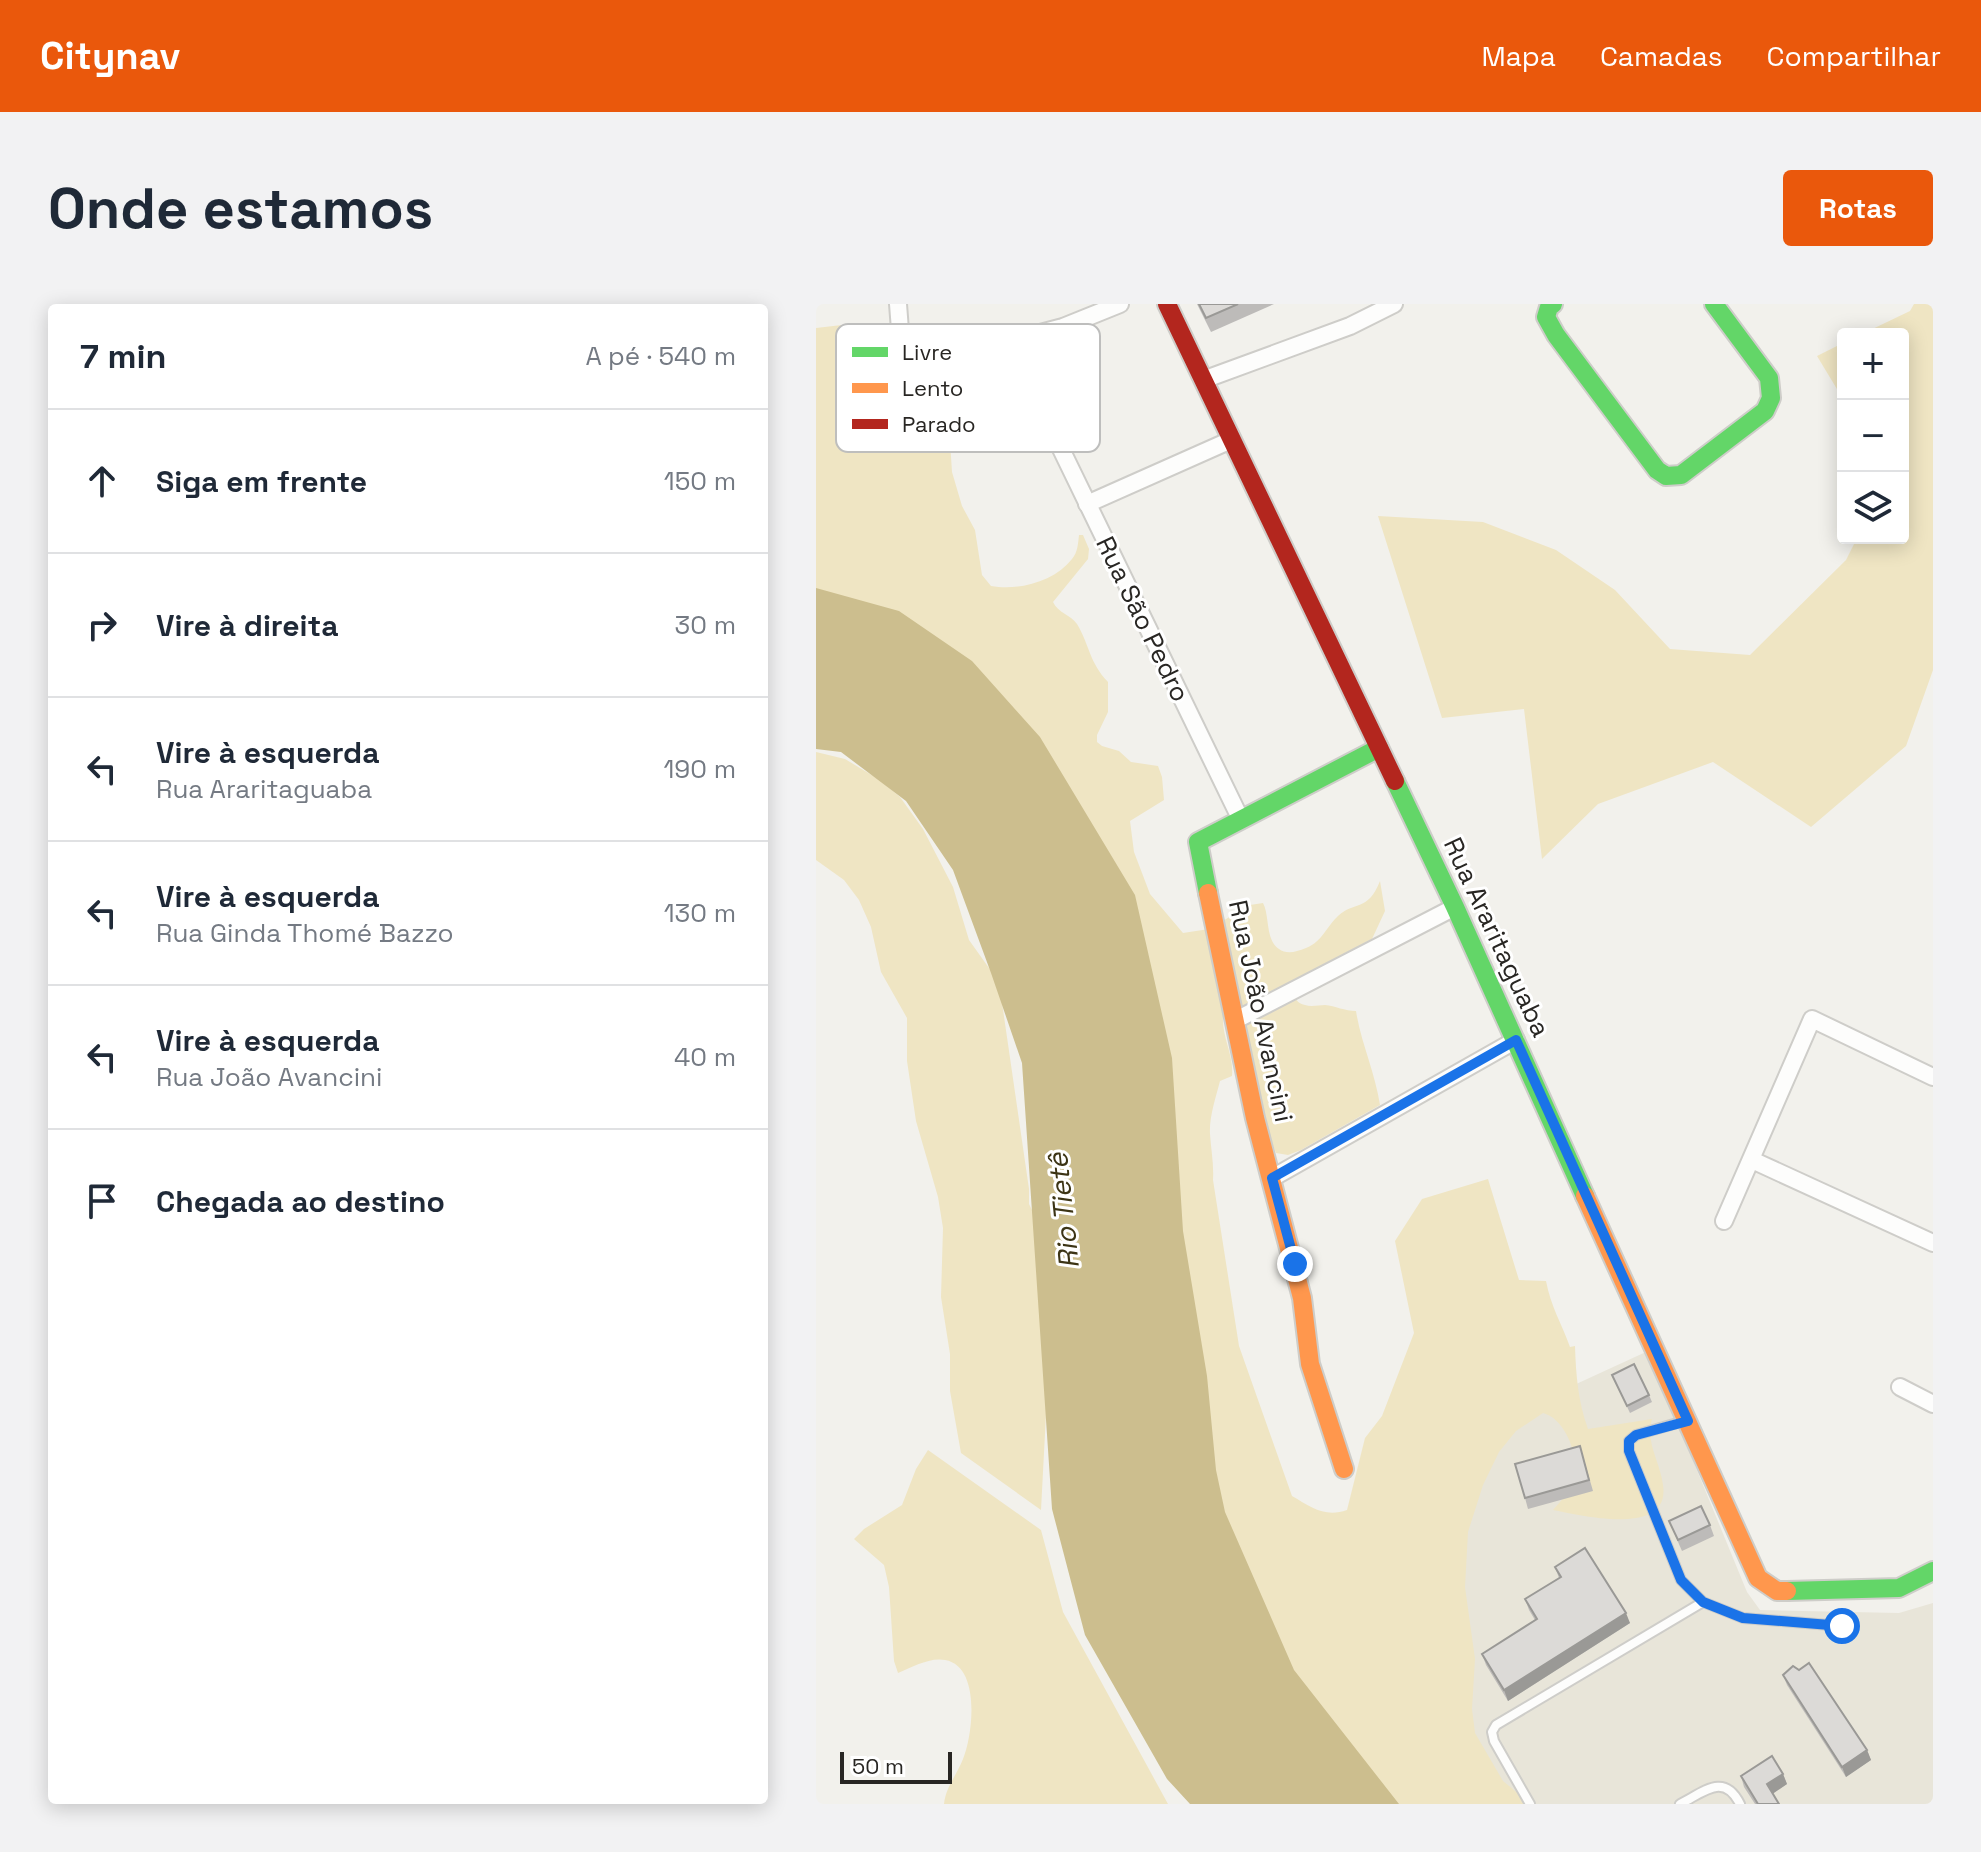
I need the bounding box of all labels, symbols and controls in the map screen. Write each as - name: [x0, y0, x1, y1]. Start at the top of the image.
- text: Citynav: [40, 32, 180, 80]
- text: Mapa: [1481, 38, 1556, 74]
- text: Camadas: [1600, 38, 1723, 74]
- text: Compartilhar: [1767, 38, 1941, 74]
- button: Rotas: [1783, 170, 1933, 246]
- text: Onde estamos: [48, 173, 433, 244]
- legend: [836, 324, 1100, 452]
- map controls: [1837, 328, 1909, 544]
- button: +: [1837, 328, 1909, 400]
- text: 7 min: [80, 335, 167, 378]
- text: Livre: [902, 338, 952, 366]
- text: A pé · 540 m: [585, 339, 736, 373]
- text: Lento: [902, 374, 963, 402]
- button: −: [1837, 400, 1909, 472]
- text: Parado: [902, 410, 976, 438]
- icon: ahead: [80, 459, 124, 503]
- text: Siga em frente: [156, 462, 367, 501]
- text: 150 m: [664, 464, 736, 498]
- button: layers: [1837, 472, 1909, 544]
- street label: Rua São Pedro: [1088, 531, 1198, 707]
- icon: right: [80, 603, 124, 647]
- text: Vire à direita: [156, 606, 339, 645]
- text: 30 m: [675, 608, 736, 642]
- text: Vire à esquerda: [156, 733, 380, 772]
- icon: left: [80, 747, 124, 791]
- text: 190 m: [664, 752, 736, 786]
- text: Rua Araritaguaba: [156, 772, 372, 806]
- street label: Rua Araritaguaba: [1436, 832, 1558, 1042]
- text: Vire à esquerda: [156, 877, 380, 916]
- icon: left: [80, 891, 124, 935]
- text: 130 m: [664, 896, 736, 930]
- street label: Rua João Avancini: [1221, 897, 1301, 1125]
- text: Rua Ginda Thomé Bazzo: [156, 916, 454, 950]
- text: Vire à esquerda: [156, 1021, 380, 1060]
- icon: left: [80, 1035, 124, 1079]
- text: 40 m: [674, 1040, 736, 1074]
- text: Rua João Avancini: [156, 1060, 382, 1094]
- water label: Rio Tietê: [1039, 1150, 1087, 1271]
- icon: arrive: [80, 1179, 124, 1223]
- text: Chegada ao destino: [156, 1182, 445, 1221]
- route end: [1277, 1246, 1313, 1282]
- route start: [1824, 1608, 1860, 1644]
- scale bar: [840, 1748, 952, 1784]
- text: 50 m: [852, 1752, 904, 1780]

